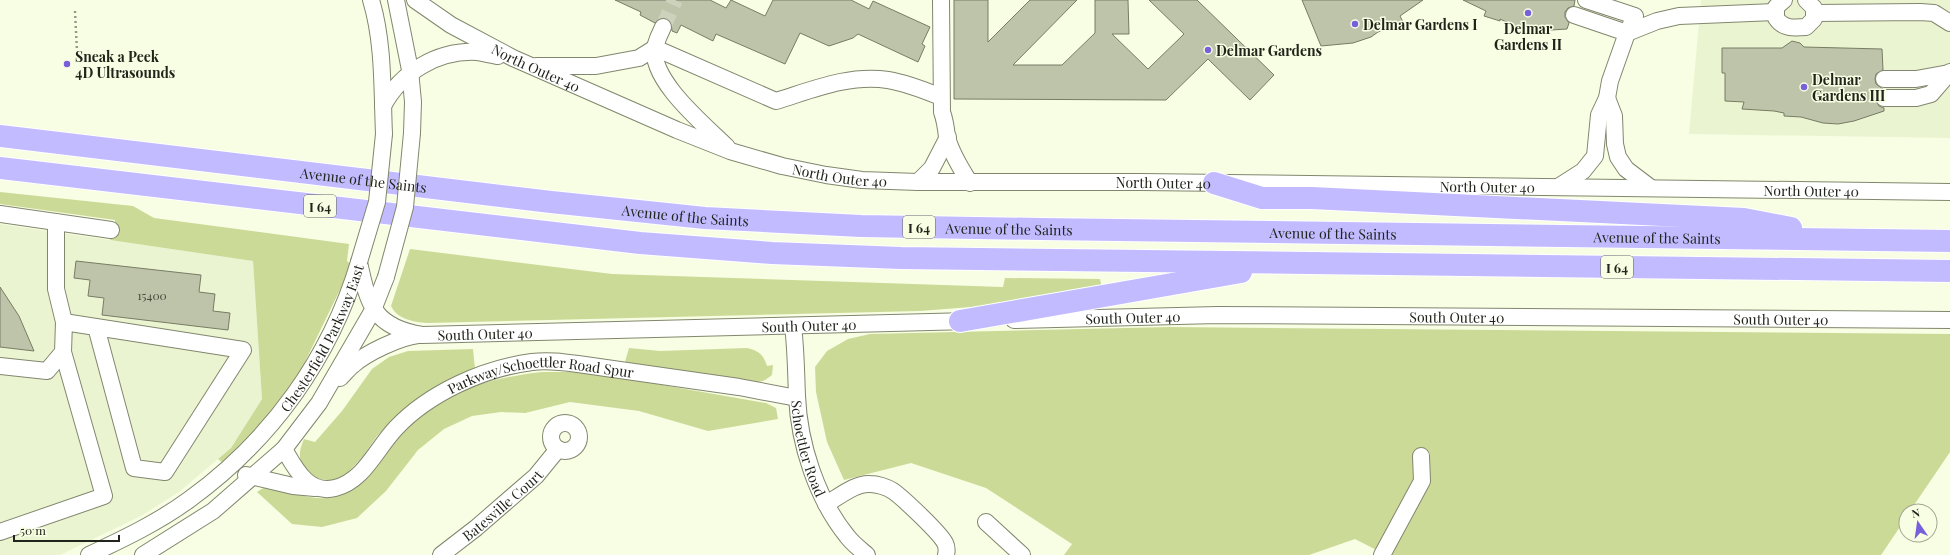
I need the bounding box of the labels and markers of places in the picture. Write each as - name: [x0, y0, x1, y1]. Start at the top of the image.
- marker: Delmar Gardens II: [1523, 8, 1533, 18]
- place label: Delmar Gardens I: [1363, 15, 1478, 34]
- marker: Delmar Gardens I: [1350, 19, 1360, 29]
- place label: Delmar Gardens II: [1494, 19, 1562, 54]
- place label: Delmar Gardens: [1216, 41, 1322, 60]
- marker: Delmar Gardens: [1203, 45, 1213, 55]
- place label: Sneak a Peek 4D Ultrasounds: [75, 47, 175, 82]
- marker: Sneak a Peek 4D Ultrasounds: [62, 59, 72, 69]
- place label: Delmar Gardens III: [1812, 70, 1885, 105]
- marker: Delmar Gardens III: [1799, 82, 1809, 92]

